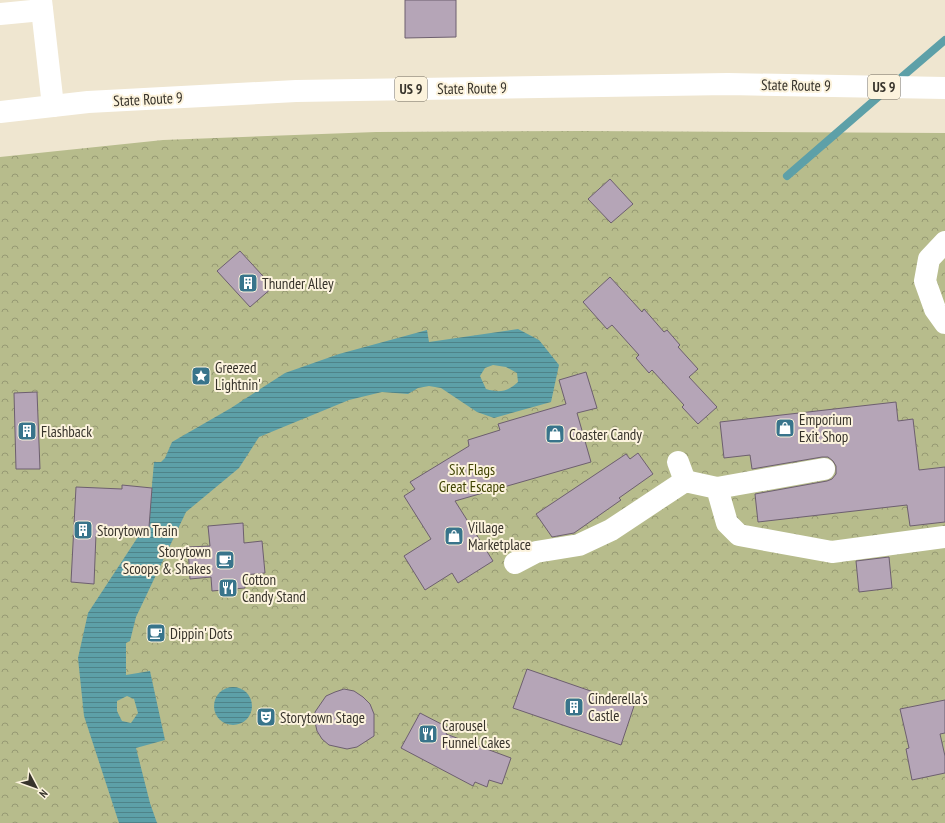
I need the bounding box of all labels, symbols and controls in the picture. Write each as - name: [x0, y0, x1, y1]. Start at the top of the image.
- street label: State Route 9: [761, 75, 831, 95]
- road number: US 9: [868, 75, 900, 99]
- road number: US 9: [395, 77, 427, 101]
- street label: State Route 9: [437, 78, 507, 98]
- street label: State Route 9: [113, 88, 183, 110]
- building icon: Thunder Alley: [237, 272, 259, 294]
- place label: Thunder Alley: [262, 274, 334, 293]
- place label: Greezed Lightnin': [215, 358, 261, 394]
- place icon: Greezed Lightnin': [190, 365, 212, 387]
- place label: Emporium Exit Shop: [799, 410, 852, 446]
- shop icon: Emporium Exit Shop: [774, 417, 796, 439]
- building icon: Flashback: [16, 420, 38, 442]
- place label: Flashback: [41, 422, 92, 441]
- shop icon: Coaster Candy: [544, 423, 566, 445]
- place label: Coaster Candy: [569, 425, 642, 444]
- park label: Six Flags Great Escape: [439, 460, 505, 496]
- place label: Village Marketplace: [467, 518, 531, 554]
- building icon: Storytown Train: [72, 519, 94, 541]
- place label: Storytown Train: [97, 521, 178, 540]
- shop icon: Village Marketplace: [443, 525, 465, 547]
- place label: Storytown Scoops & Shakes: [123, 542, 211, 578]
- cafe icon: Storytown Scoops & Shakes: [214, 549, 236, 571]
- place label: Cotton Candy Stand: [242, 570, 306, 606]
- restaurant icon: Cotton Candy Stand: [217, 577, 239, 599]
- cafe icon: Dippin' Dots: [145, 622, 167, 644]
- place label: Dippin' Dots: [170, 624, 232, 643]
- place label: Cinderella's Castle: [588, 689, 648, 725]
- building icon: Cinderella's Castle: [563, 696, 585, 718]
- theatre icon: Storytown Stage: [255, 706, 277, 728]
- place label: Storytown Stage: [280, 708, 365, 727]
- place label: Carousel Funnel Cakes: [442, 716, 510, 752]
- restaurant icon: Carousel Funnel Cakes: [417, 723, 439, 745]
- north arrow: [16, 767, 56, 807]
- text: N: [36, 787, 51, 800]

